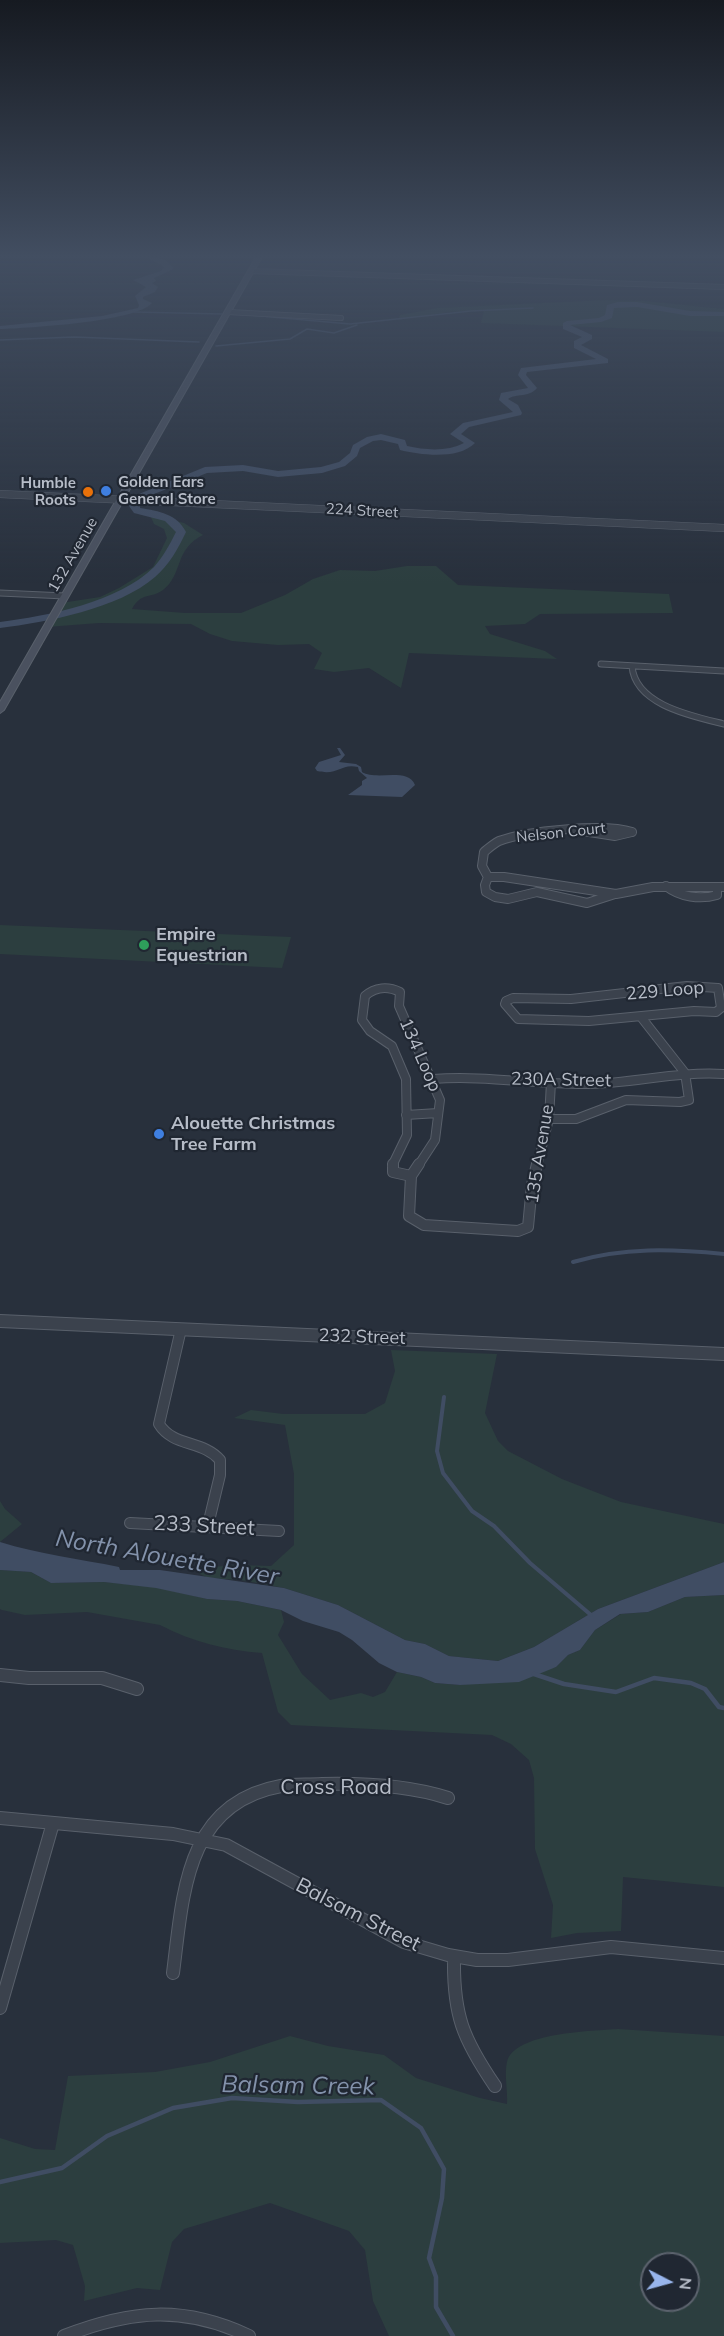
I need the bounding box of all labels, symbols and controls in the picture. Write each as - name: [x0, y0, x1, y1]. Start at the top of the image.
- place label: Golden Ears General Store: [118, 473, 216, 508]
- place label: Humble Roots: [21, 474, 76, 509]
- marker: Golden Ears General Store: [99, 484, 113, 498]
- marker: Humble Roots: [81, 485, 95, 499]
- street label: 224 Street: [325, 500, 399, 522]
- street label: 132 Avenue: [44, 514, 102, 596]
- street label: Nelson Court: [515, 819, 607, 847]
- place label: Empire Equestrian: [156, 924, 248, 966]
- marker: Empire Equestrian: [137, 938, 151, 952]
- street label: 229 Loop: [625, 977, 705, 1005]
- street label: 134 Loop: [394, 1015, 446, 1095]
- street label: 230A Street: [511, 1068, 611, 1092]
- street label: 135 Avenue: [522, 1103, 558, 1205]
- place label: Alouette Christmas Tree Farm: [171, 1113, 335, 1156]
- marker: Alouette Christmas Tree Farm: [152, 1127, 166, 1141]
- street label: 232 Street: [318, 1325, 406, 1349]
- street label: 233 Street: [153, 1511, 255, 1541]
- water label: North Alouette River: [53, 1524, 281, 1592]
- street label: Cross Road: [280, 1775, 392, 1801]
- street label: Balsam Street: [291, 1873, 425, 1957]
- water label: Balsam Creek: [221, 2070, 375, 2102]
- north arrow: [640, 2252, 700, 2312]
- text: N: [675, 2277, 696, 2291]

